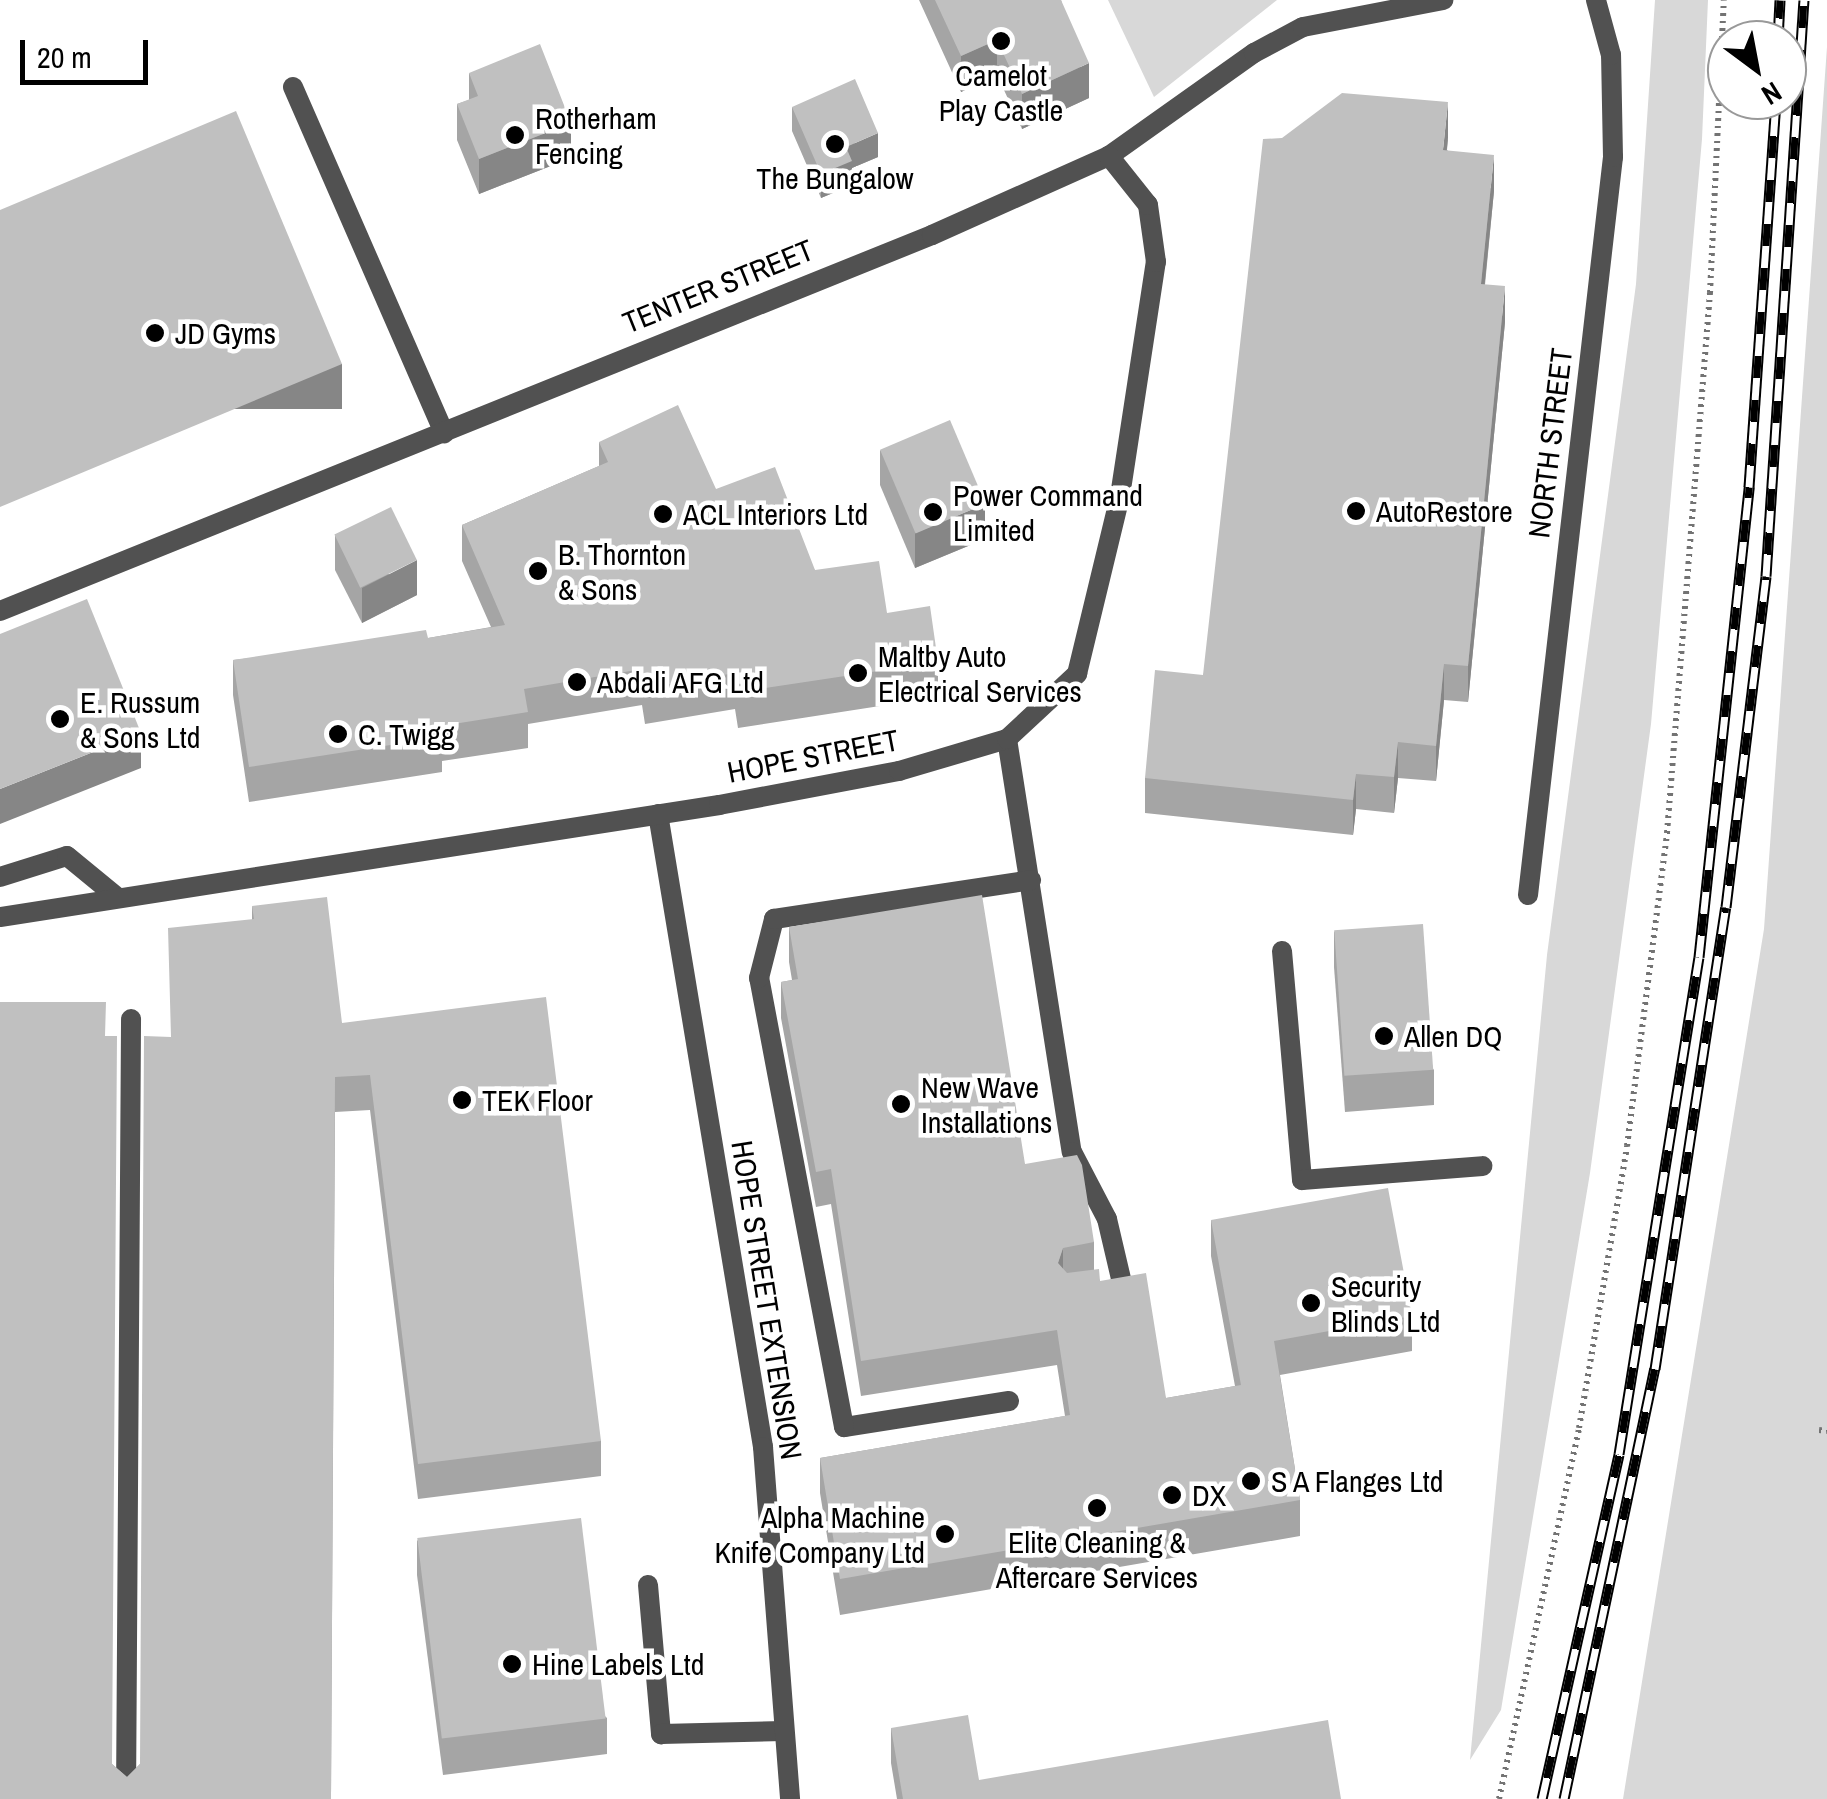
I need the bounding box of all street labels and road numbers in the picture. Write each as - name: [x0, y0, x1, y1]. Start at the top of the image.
- street label: TENTER STREET: [617, 231, 819, 341]
- street label: NORTH STREET: [1521, 346, 1579, 540]
- street label: HOPE STREET: [724, 722, 902, 790]
- street label: HOPE STREET EXTENSION: [724, 1138, 810, 1462]

